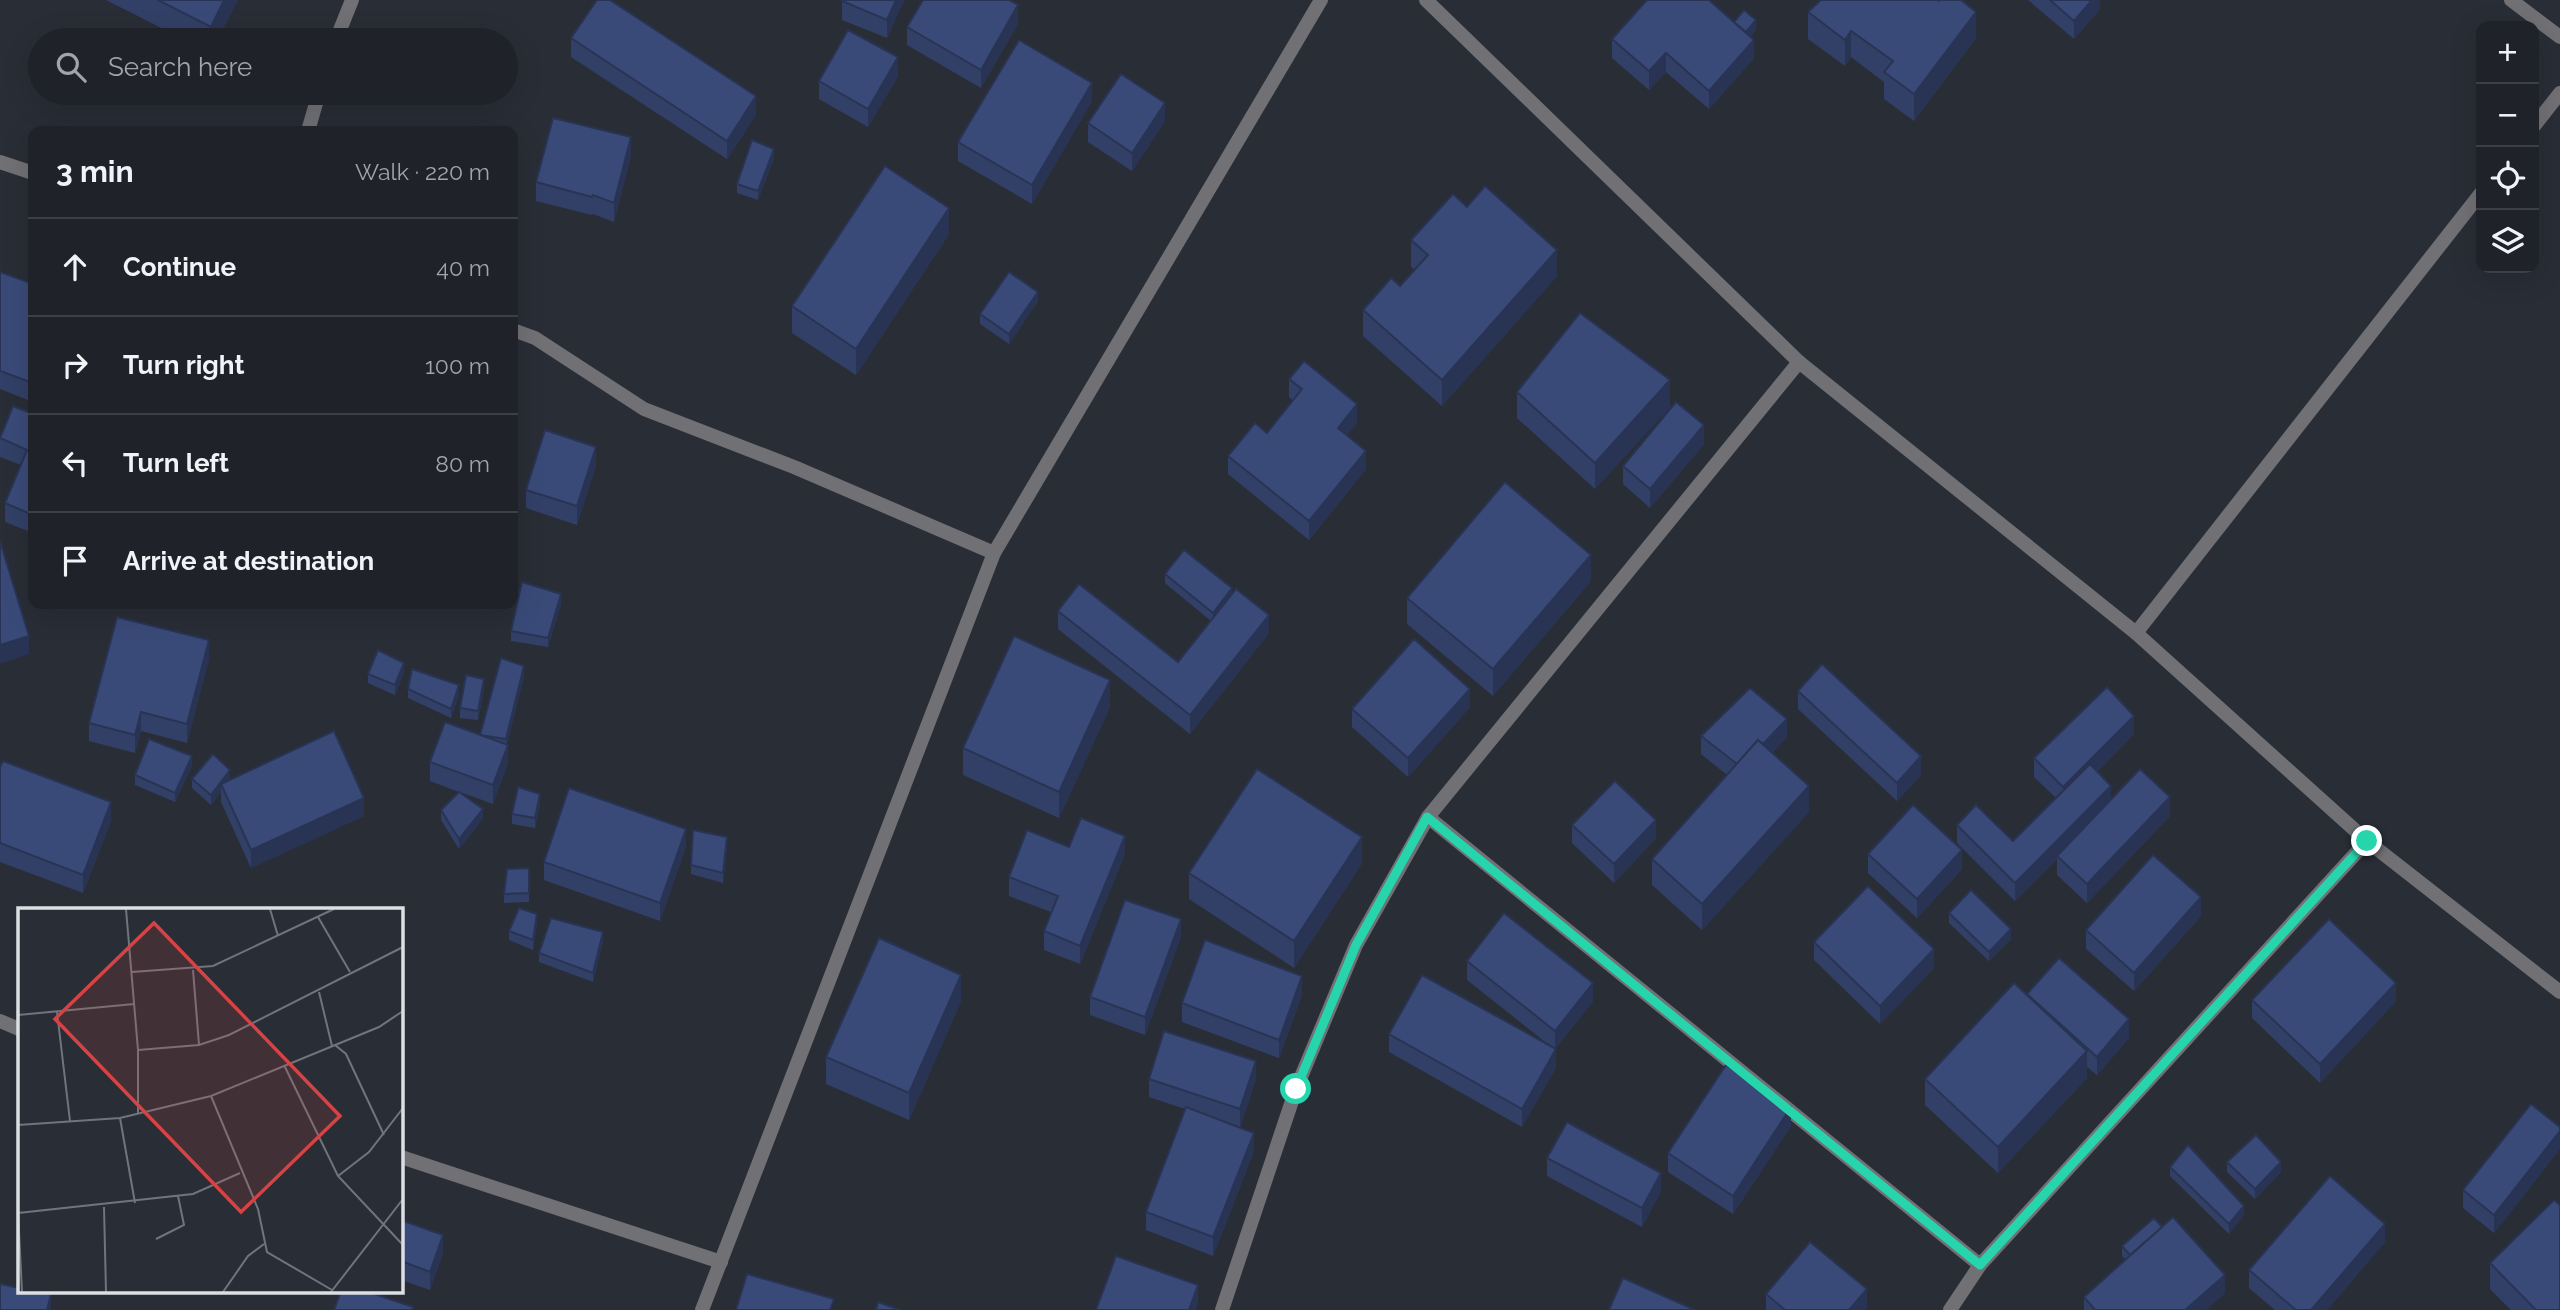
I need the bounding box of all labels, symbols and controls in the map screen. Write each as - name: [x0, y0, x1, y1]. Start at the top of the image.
- map controls: [2476, 21, 2539, 273]
- button: +: [2476, 21, 2539, 84]
- search box: [28, 28, 518, 105]
- icon: search: [52, 48, 90, 86]
- text: Search here: [108, 52, 252, 82]
- button: −: [2476, 84, 2539, 147]
- button: locate: [2476, 147, 2539, 210]
- text: 3 min: [56, 154, 134, 189]
- text: Walk · 220 m: [355, 158, 490, 185]
- button: layers: [2476, 210, 2539, 273]
- icon: ahead: [56, 248, 94, 286]
- text: Continue: [123, 252, 236, 282]
- text: 40 m: [436, 254, 490, 281]
- icon: right: [56, 346, 94, 384]
- text: Turn right: [123, 350, 244, 380]
- text: 100 m: [425, 352, 490, 379]
- icon: left: [56, 444, 94, 482]
- text: Turn left: [123, 448, 229, 478]
- text: 80 m: [435, 450, 490, 477]
- icon: arrive: [56, 542, 94, 580]
- text: Arrive at destination: [123, 546, 374, 576]
- route end: [2351, 825, 2382, 856]
- inset map: [18, 908, 402, 1292]
- route start: [1280, 1073, 1311, 1104]

